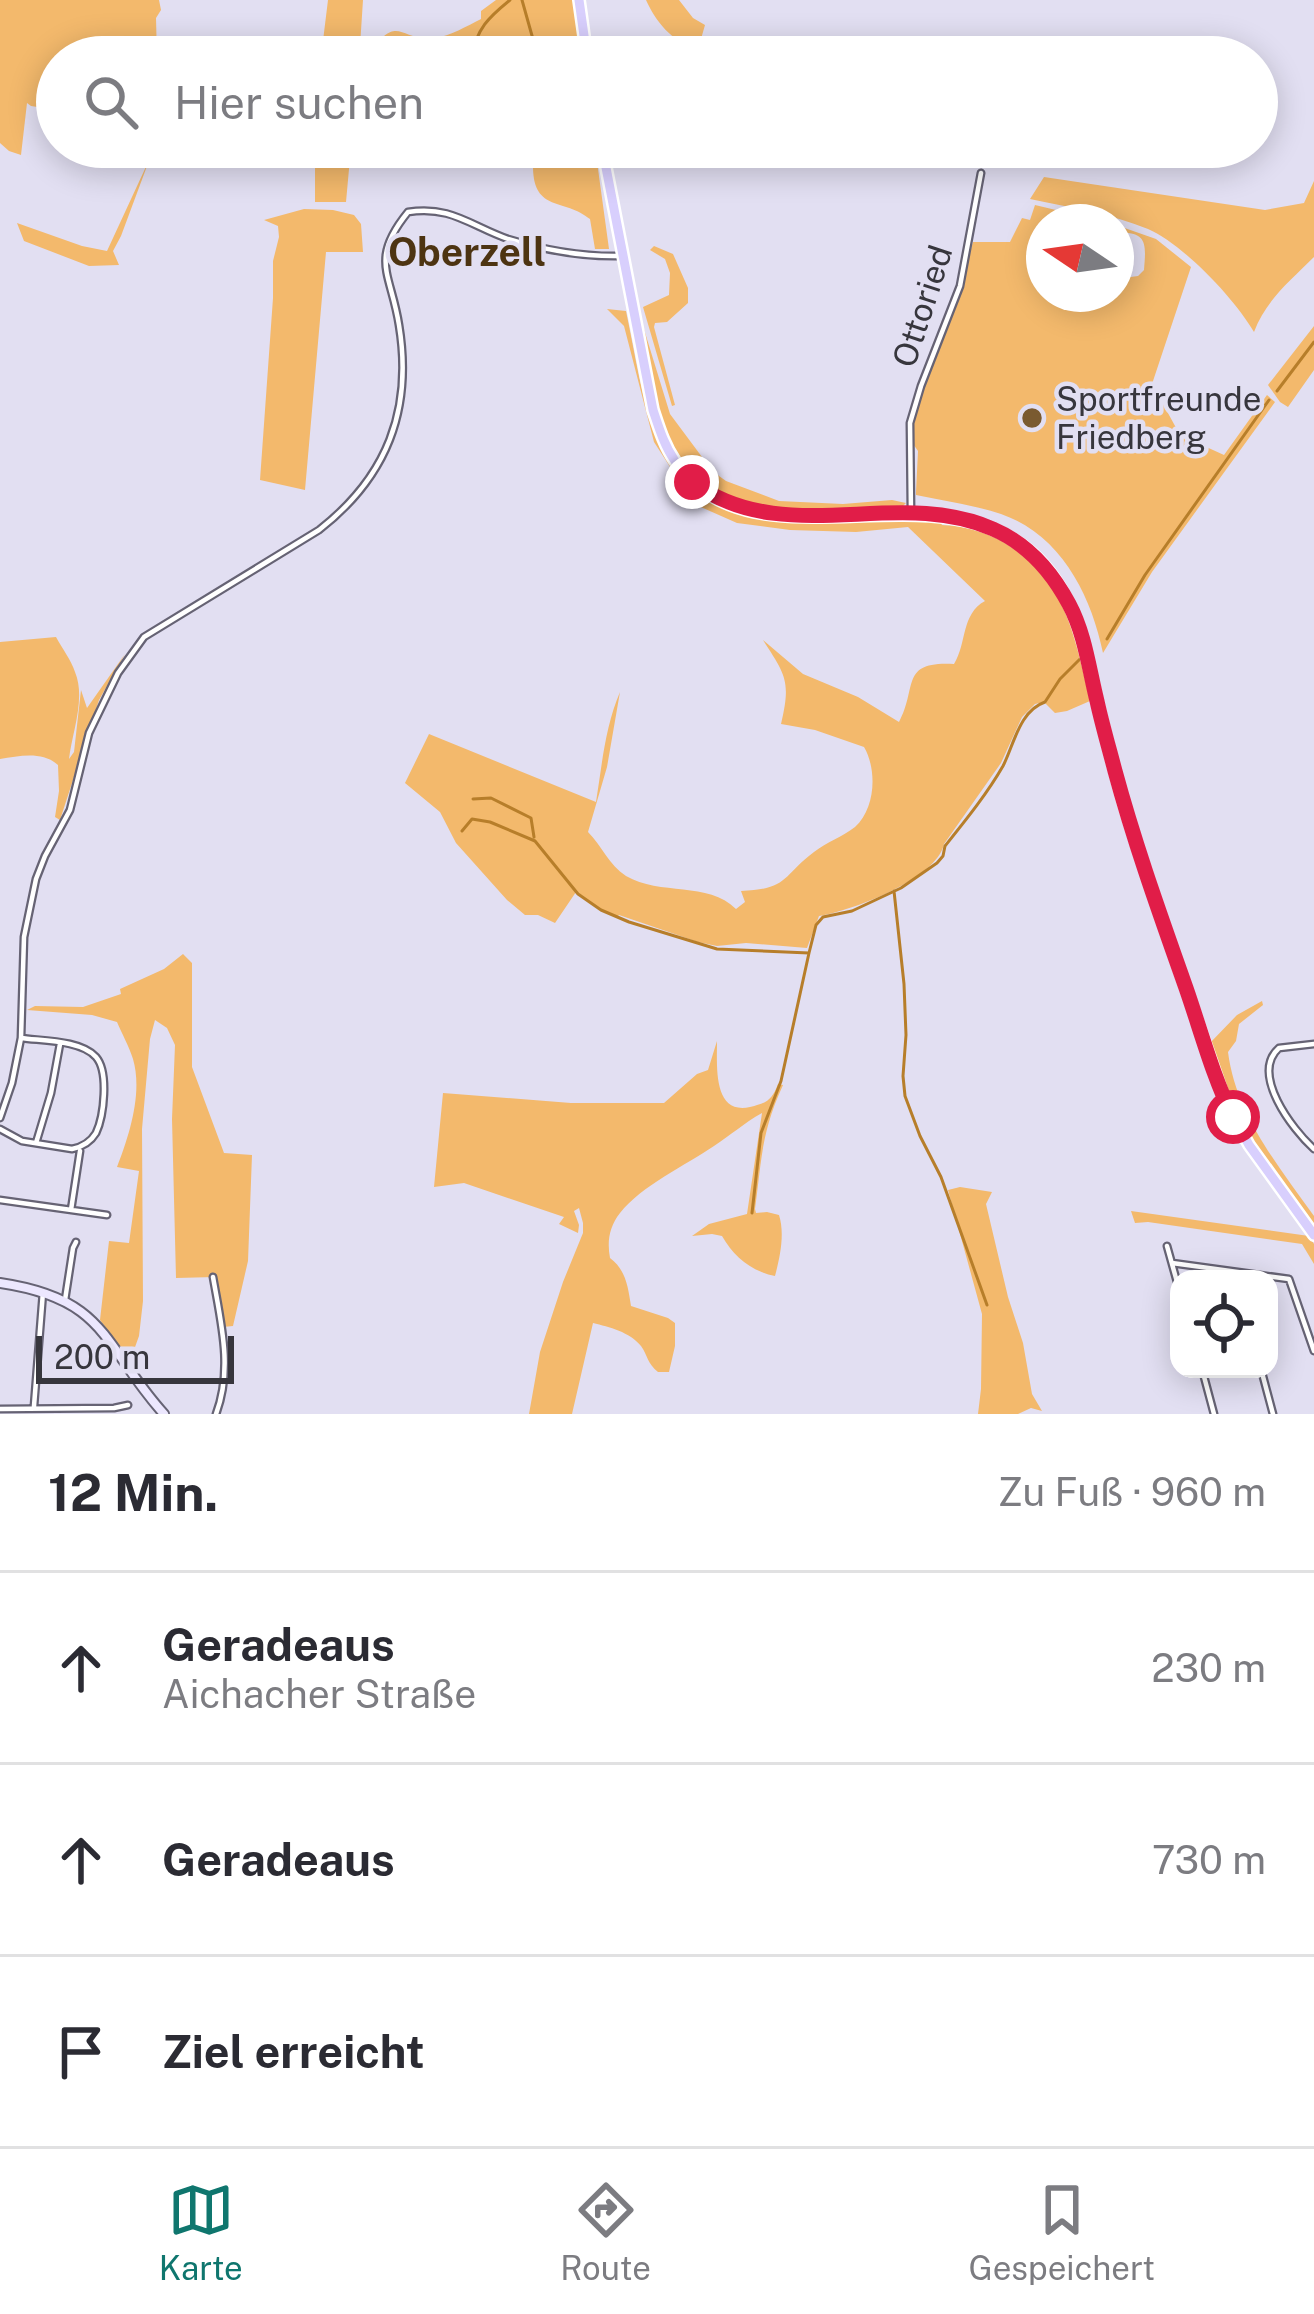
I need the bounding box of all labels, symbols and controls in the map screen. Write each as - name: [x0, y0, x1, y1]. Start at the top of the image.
- search box: [36, 36, 1278, 168]
- icon: search: [78, 69, 144, 135]
- text: Hier suchen: [174, 76, 424, 129]
- north arrow: [1026, 204, 1134, 312]
- district label: Oberzell: [388, 229, 546, 275]
- street label: Ottoried: [885, 240, 959, 372]
- place label: Sportfreunde Friedberg: [1056, 380, 1262, 456]
- marker: Sportfreunde Friedberg: [1019, 405, 1045, 431]
- route end: [665, 455, 719, 509]
- route start: [1206, 1090, 1260, 1144]
- map controls: [1170, 1270, 1278, 1378]
- button: locate: [1170, 1270, 1278, 1378]
- scale bar: [36, 1330, 234, 1383]
- text: 200 m: [54, 1338, 150, 1376]
- text: 12 Min.: [48, 1463, 218, 1522]
- text: Zu Fuß · 960 m: [998, 1469, 1266, 1515]
- text: Geradeaus: [162, 1618, 395, 1671]
- icon: ahead: [48, 1635, 114, 1701]
- text: 230 m: [1151, 1645, 1266, 1691]
- text: Aichacher Straße: [162, 1671, 476, 1717]
- icon: ahead: [48, 1827, 114, 1893]
- text: Geradeaus: [162, 1833, 395, 1886]
- text: 730 m: [1152, 1837, 1266, 1883]
- icon: arrive: [48, 2019, 114, 2085]
- text: Ziel erreicht: [162, 2025, 424, 2078]
- tab: Karte: [159, 2177, 243, 2287]
- tab: Route: [560, 2177, 651, 2287]
- tab: Gespeichert: [969, 2177, 1155, 2287]

